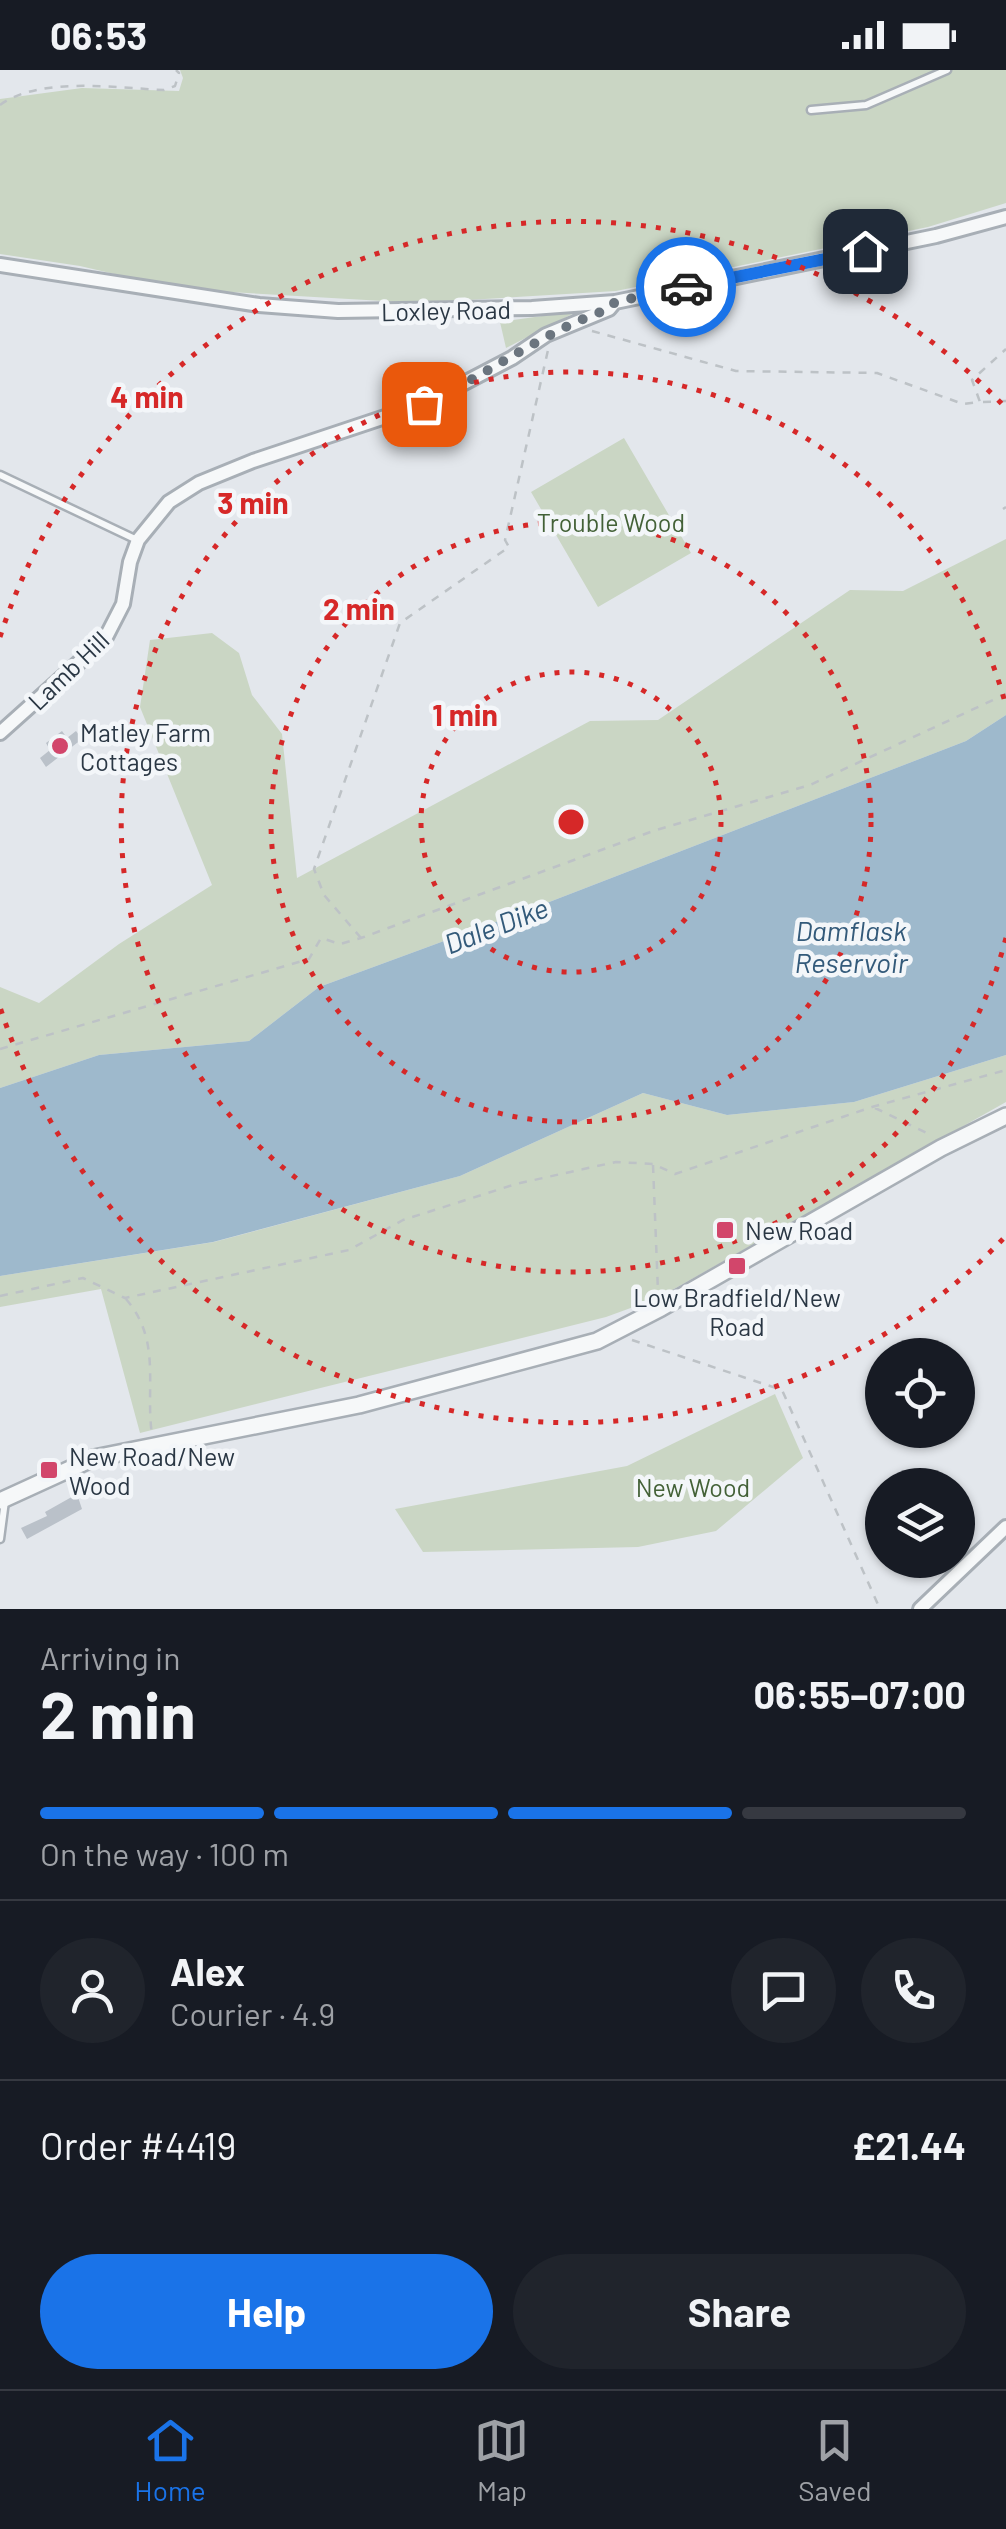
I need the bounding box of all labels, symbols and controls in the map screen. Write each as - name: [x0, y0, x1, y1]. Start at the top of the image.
- text: 06:53: [50, 12, 147, 58]
- pin: [823, 209, 908, 294]
- icon: home: [838, 224, 893, 279]
- courier: [636, 237, 736, 337]
- icon: car: [659, 260, 714, 315]
- street label: Loxley Road: [381, 294, 511, 326]
- pin: [382, 362, 467, 447]
- icon: bag: [397, 377, 452, 432]
- text: 4 min: [110, 378, 184, 414]
- text: 3 min: [217, 484, 289, 520]
- park label: Trouble Wood: [537, 507, 685, 537]
- text: 2 min: [323, 590, 395, 626]
- street label: Lamb Hill: [21, 624, 115, 716]
- text: 1 min: [432, 696, 498, 732]
- place label: Matley Farm Cottages: [80, 717, 211, 776]
- marker: Matley Farm Cottages: [49, 735, 71, 757]
- centre of rings: [553, 804, 589, 840]
- water label: Dale Dike: [439, 890, 553, 960]
- water label: Damflask Reservoir: [794, 913, 909, 979]
- place label: New Road: [745, 1215, 853, 1245]
- marker: New Road: [714, 1219, 736, 1241]
- marker: Low Bradfield/New Road: [726, 1255, 748, 1277]
- place label: Low Bradfield/New Road: [633, 1282, 841, 1341]
- map controls: [865, 1338, 975, 1578]
- button: locate: [865, 1338, 975, 1448]
- place label: New Road/New Wood: [69, 1441, 235, 1500]
- marker: New Road/New Wood: [38, 1459, 60, 1481]
- button: layers: [865, 1468, 975, 1578]
- park label: New Wood: [636, 1472, 750, 1502]
- text: Arriving in: [40, 1638, 180, 1676]
- text: 06:55–07:00: [753, 1671, 966, 1717]
- text: 2 min: [40, 1674, 196, 1752]
- text: On the way · 100 m: [40, 1834, 289, 1872]
- button: person: [40, 1938, 145, 2043]
- button: chat: [731, 1938, 836, 2043]
- button: phone: [861, 1938, 966, 2043]
- text: Alex: [170, 1948, 245, 1994]
- text: Courier · 4.9: [170, 1994, 335, 2032]
- text: Order #4419: [40, 2122, 236, 2168]
- text: £21.44: [852, 2122, 966, 2168]
- button: Help: [40, 2254, 493, 2369]
- button: Share: [513, 2254, 966, 2369]
- tab: Home: [134, 2413, 206, 2507]
- tab: Map: [474, 2413, 529, 2507]
- tab: Saved: [798, 2413, 872, 2507]

